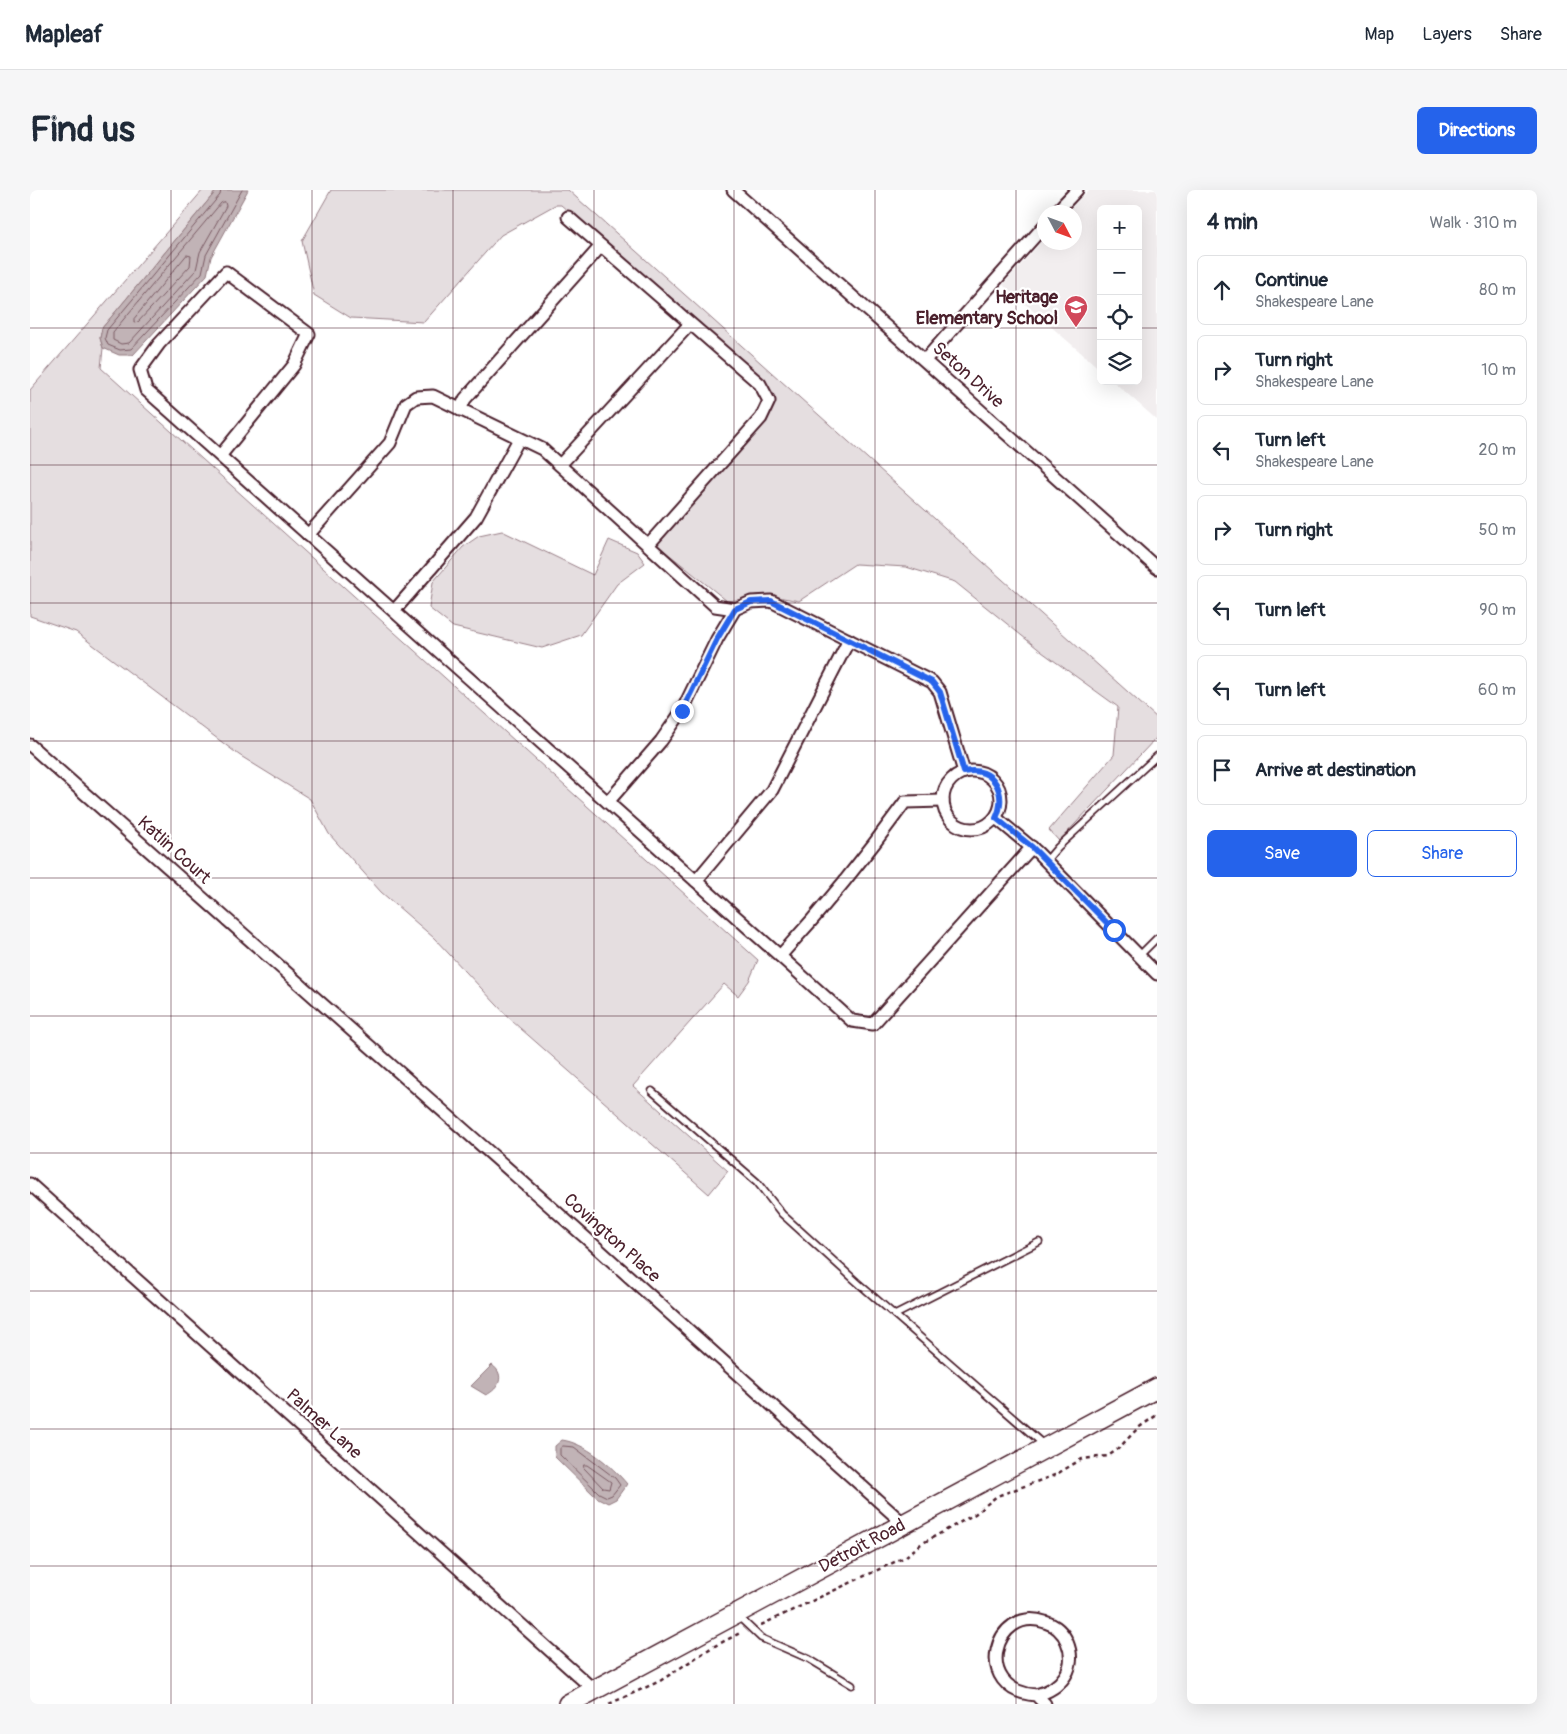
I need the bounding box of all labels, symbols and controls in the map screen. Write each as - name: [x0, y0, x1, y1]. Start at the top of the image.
- text: Mapleaf: [25, 20, 103, 49]
- text: Map: [1365, 23, 1394, 46]
- text: Layers: [1422, 23, 1472, 46]
- text: Share: [1500, 23, 1542, 46]
- button: Directions: [1417, 107, 1537, 154]
- text: Find us: [30, 108, 135, 152]
- north arrow: [1037, 205, 1082, 250]
- map controls: [1097, 205, 1142, 385]
- button: +: [1097, 205, 1142, 250]
- text: 4 min: [1207, 209, 1258, 236]
- text: Walk · 310 m: [1430, 213, 1517, 233]
- button: −: [1097, 250, 1142, 295]
- text: Continue: [1255, 268, 1328, 292]
- icon: ahead: [1208, 276, 1236, 304]
- text: 80 m: [1479, 280, 1516, 300]
- place label: Heritage Elementary School: [916, 286, 1059, 330]
- text: Shakespeare Lane: [1255, 292, 1374, 312]
- school or university icon: Heritage Elementary School: [1063, 294, 1089, 328]
- button: locate: [1097, 295, 1142, 340]
- street label: Seton Drive: [927, 337, 1009, 413]
- button: layers: [1097, 340, 1142, 385]
- text: Turn right: [1255, 348, 1333, 372]
- icon: right: [1208, 356, 1236, 384]
- text: 10 m: [1481, 360, 1516, 380]
- text: Shakespeare Lane: [1255, 372, 1374, 392]
- text: Turn left: [1255, 428, 1325, 452]
- icon: left: [1208, 436, 1236, 464]
- text: 20 m: [1478, 440, 1516, 460]
- text: Shakespeare Lane: [1255, 452, 1374, 472]
- icon: right: [1208, 516, 1236, 544]
- text: Turn right: [1255, 518, 1333, 542]
- text: 50 m: [1479, 520, 1516, 540]
- icon: left: [1208, 596, 1236, 624]
- text: Turn left: [1255, 598, 1325, 622]
- text: 90 m: [1479, 600, 1516, 620]
- icon: left: [1208, 676, 1236, 704]
- text: Turn left: [1255, 678, 1325, 702]
- text: 60 m: [1478, 680, 1516, 700]
- route end: [671, 700, 694, 723]
- icon: arrive: [1208, 756, 1236, 784]
- text: Arrive at destination: [1255, 758, 1416, 782]
- street label: Katlin Court: [133, 811, 216, 889]
- button: Save: [1207, 830, 1357, 877]
- button: Share: [1367, 830, 1517, 877]
- route start: [1103, 919, 1126, 942]
- street label: Covington Place: [559, 1188, 665, 1288]
- street label: Palmer Lane: [281, 1384, 367, 1464]
- street label: Detroit Road: [815, 1514, 909, 1578]

